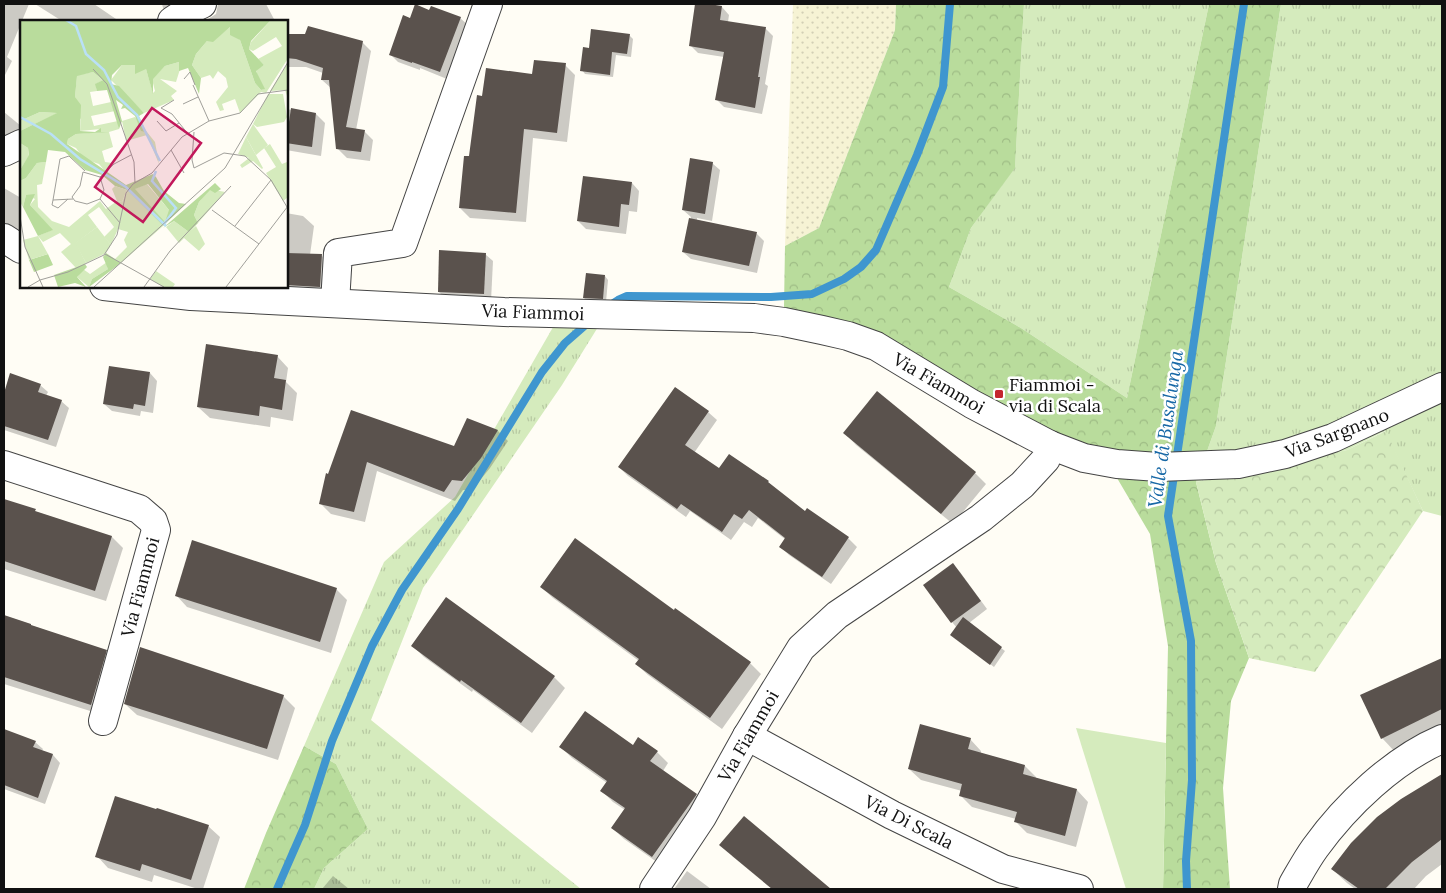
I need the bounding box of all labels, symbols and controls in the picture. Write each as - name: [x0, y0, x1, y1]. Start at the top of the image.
- inset map: [20, 20, 288, 288]
- street label: Via Fiammoi: [480, 299, 585, 325]
- street label: Via Fiammoi: [888, 347, 989, 419]
- water label: Valle di Busalunga: [1142, 348, 1188, 509]
- place label: Fiammoi - via di Scala: [1009, 373, 1101, 417]
- marker: Fiammoi - via di Scala: [993, 388, 1005, 400]
- street label: Via Sargnano: [1281, 403, 1392, 464]
- street label: Via Fiammoi: [115, 535, 164, 640]
- street label: Via Fiammoi: [712, 686, 784, 787]
- street label: Via Di Scala: [860, 789, 957, 854]

